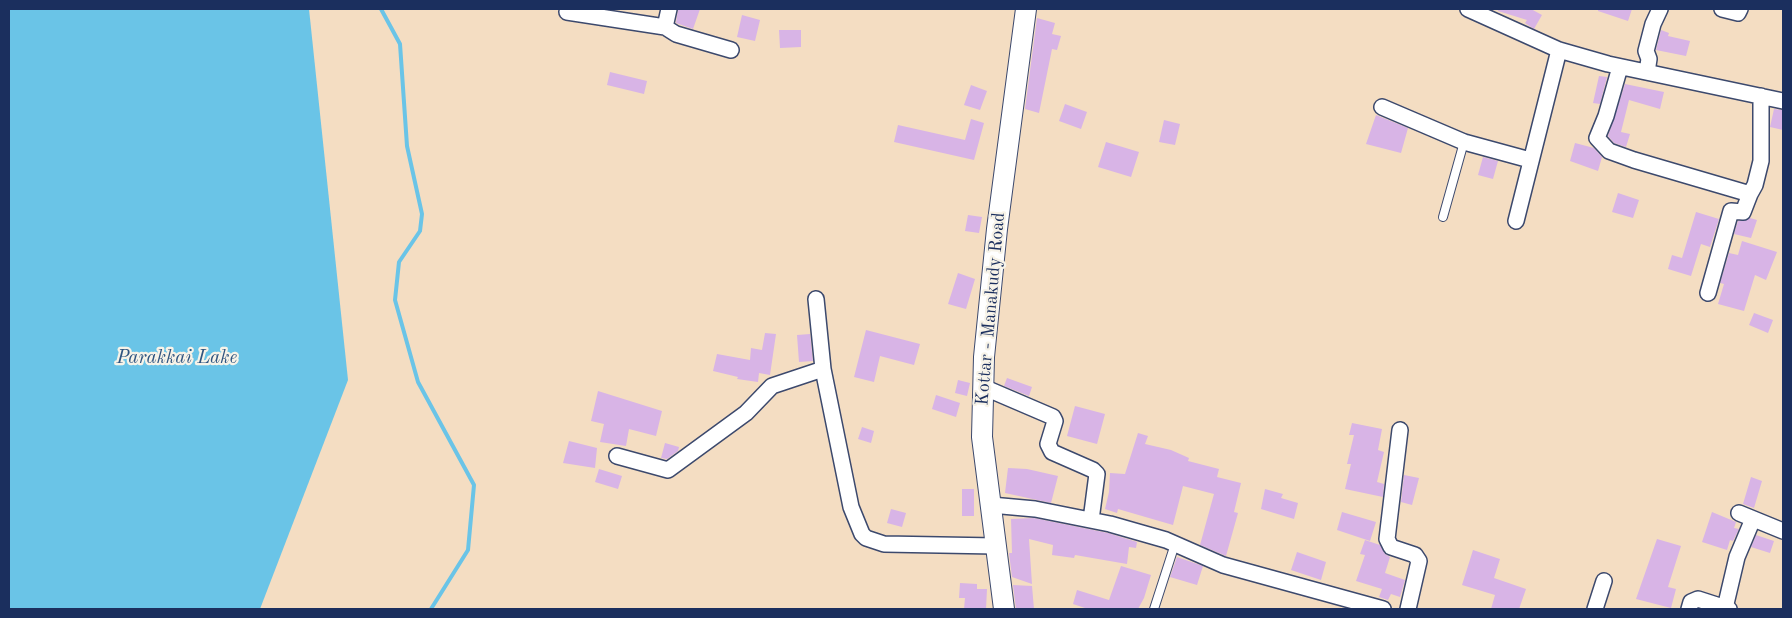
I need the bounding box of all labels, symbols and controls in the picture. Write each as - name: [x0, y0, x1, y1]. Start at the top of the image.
- street label: Kottar - Manakudy Road: [972, 212, 1010, 406]
- water label: Parakkai Lake: [117, 347, 237, 369]

